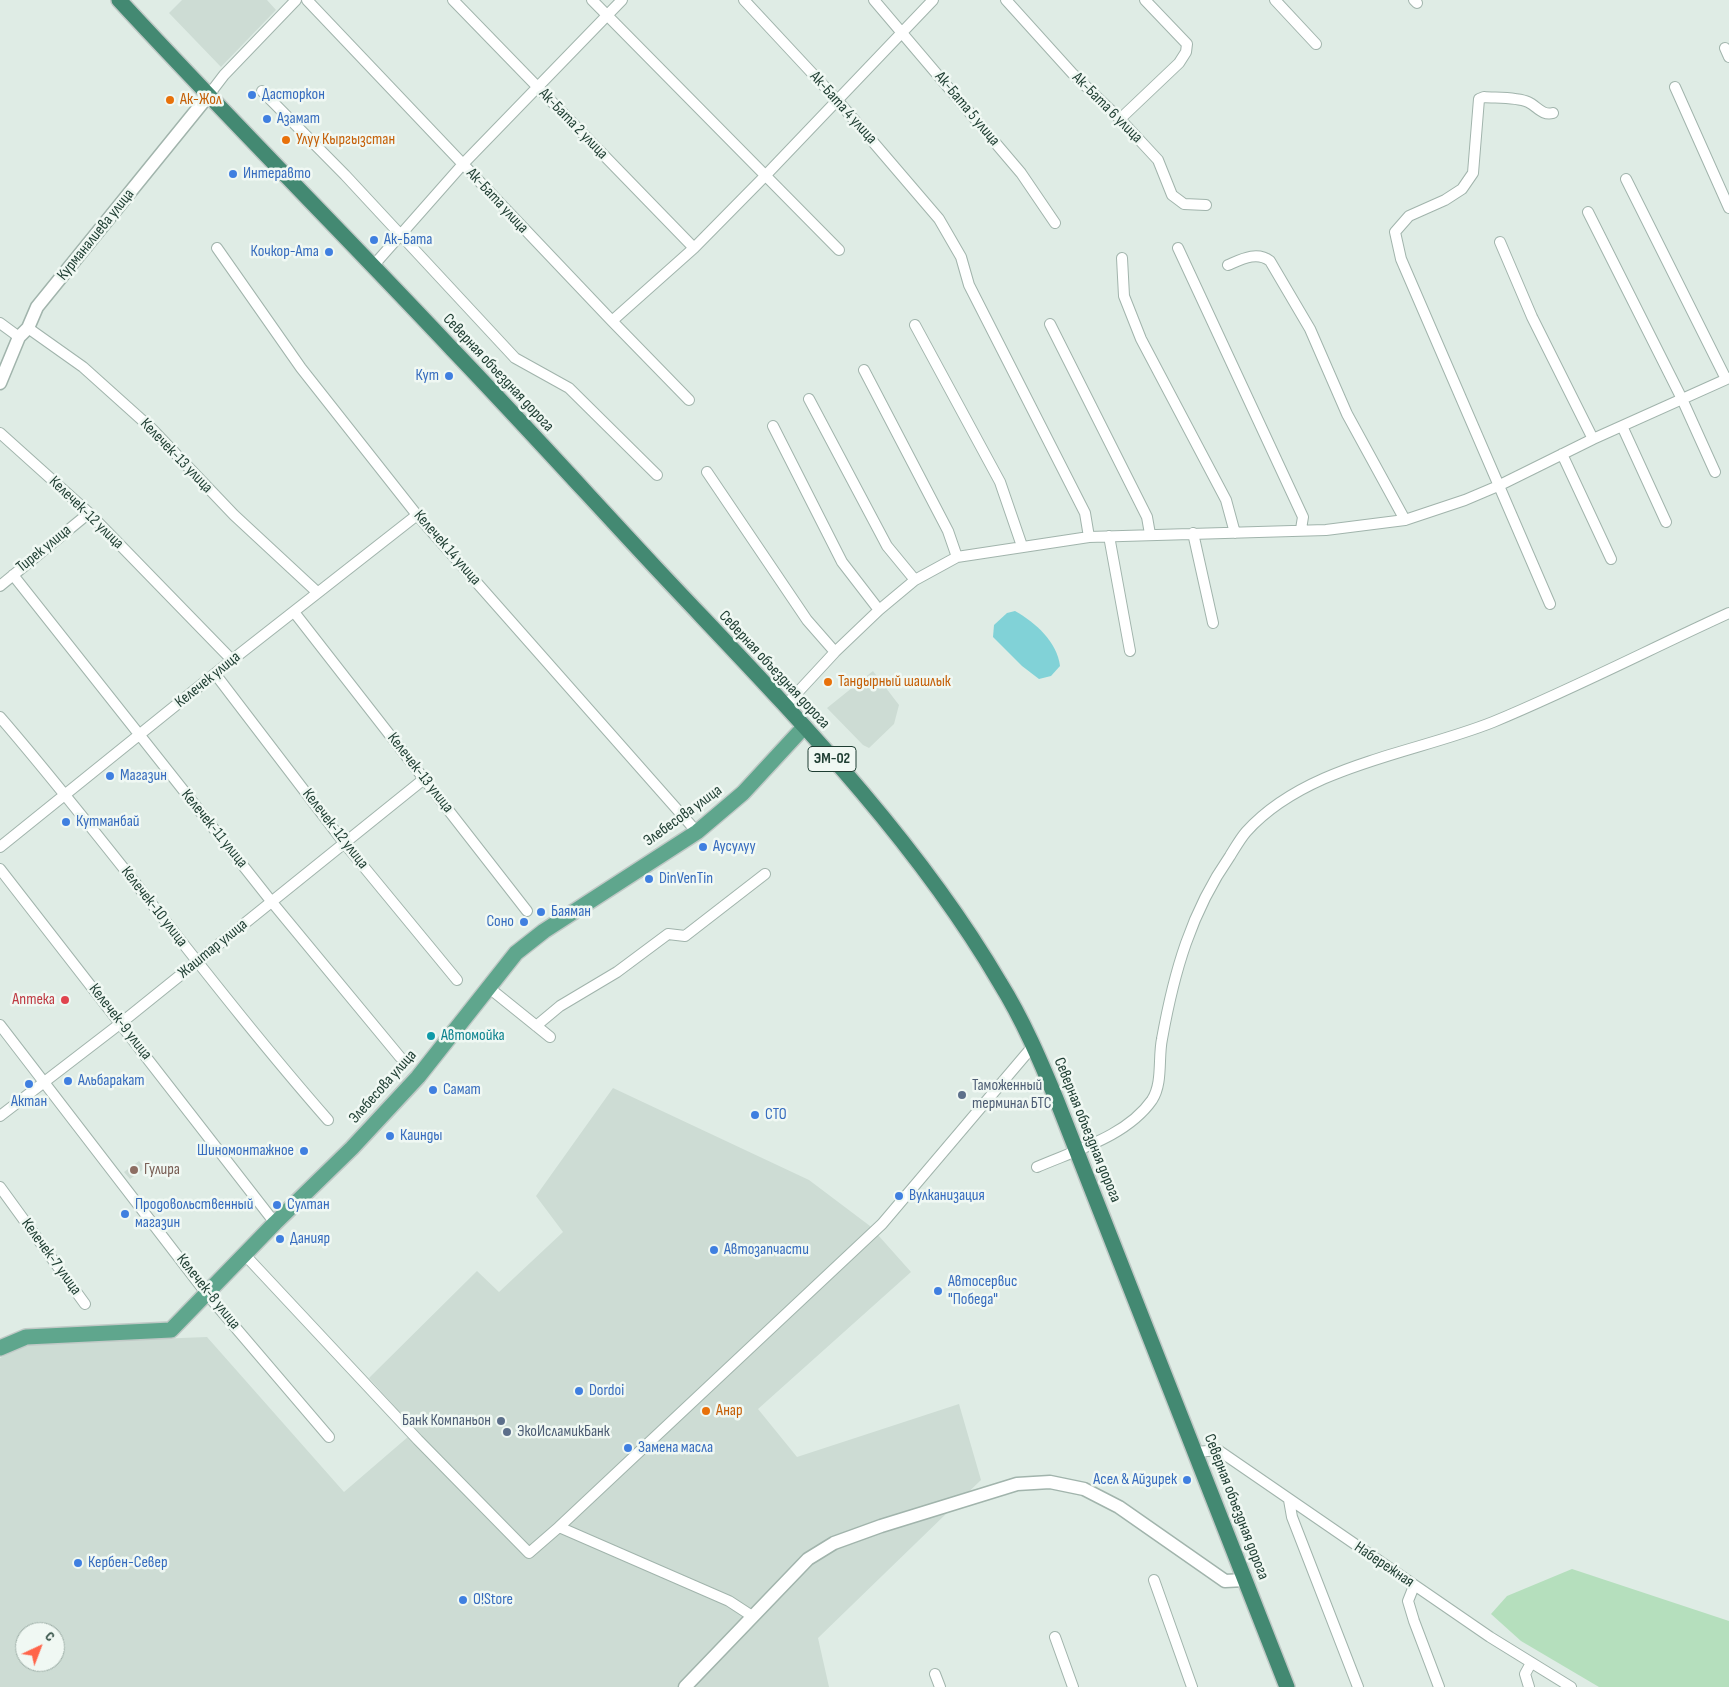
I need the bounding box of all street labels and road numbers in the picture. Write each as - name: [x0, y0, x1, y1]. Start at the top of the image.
- street label: Ак-Бата 4 улица: [805, 68, 881, 148]
- street label: Ак-Бата 5 улица: [930, 68, 1004, 150]
- street label: Ак-Бата 6 улица: [1068, 69, 1146, 147]
- street label: Ак-Бата 2 улица: [534, 84, 612, 164]
- street label: Ак-Бата улица: [462, 164, 532, 238]
- street label: Курманалиева улица: [53, 186, 139, 284]
- street label: Северная объездная дорога: [438, 310, 558, 436]
- street label: Келечек-13 улица: [136, 415, 216, 497]
- street label: Келечек-12 улица: [45, 473, 127, 553]
- street label: Келечек 14 улица: [409, 507, 485, 589]
- street label: Тирек улица: [13, 521, 75, 577]
- street label: Северная объездная дорога: [714, 607, 834, 733]
- street label: Келечек улица: [172, 648, 244, 712]
- street label: Келечек-13 улица: [383, 729, 457, 817]
- road number: ЭМ-02: [808, 746, 856, 772]
- street label: Элебесова улица: [640, 781, 726, 851]
- street label: Келечек-12 улица: [298, 785, 372, 873]
- street label: Келечек-11 улица: [177, 786, 251, 872]
- street label: Келечек-10 улица: [117, 863, 191, 951]
- street label: Жаштар улица: [174, 915, 252, 983]
- street label: Келечек-9 улица: [84, 980, 156, 1064]
- street label: Элебесова улица: [345, 1046, 421, 1128]
- street label: Северная объездная дорога: [1049, 1055, 1125, 1205]
- street label: Келечек-7 улица: [17, 1215, 85, 1299]
- street label: Келечек-8 улица: [172, 1251, 244, 1333]
- street label: Северная объездная дорога: [1199, 1431, 1273, 1583]
- street label: Набережная: [1350, 1538, 1418, 1592]

